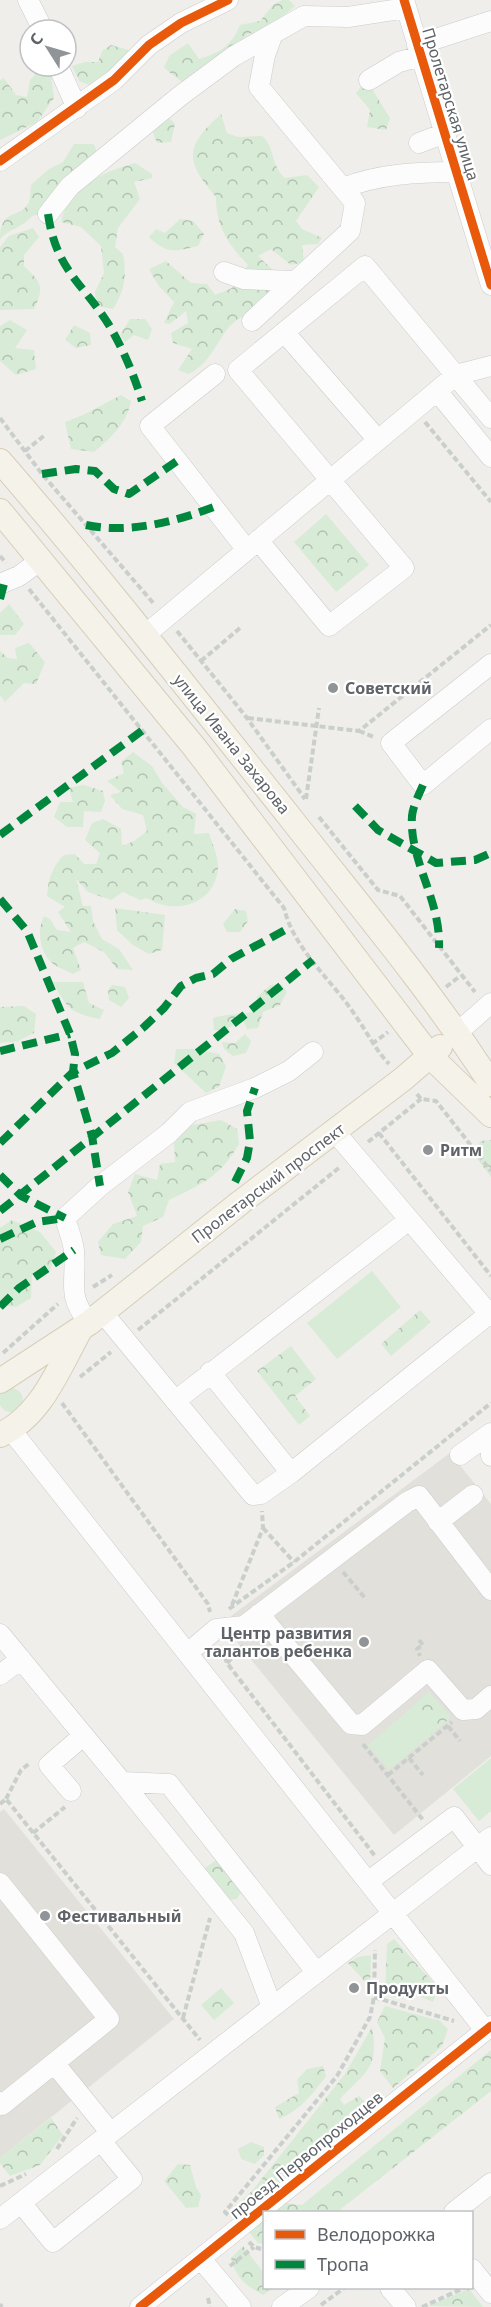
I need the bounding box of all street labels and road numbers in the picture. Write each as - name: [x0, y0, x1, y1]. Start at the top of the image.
- street label: Пролетарская улица: [417, 25, 485, 183]
- street label: улица Ивана Захарова: [169, 669, 295, 819]
- street label: Пролетарский проспект: [187, 1118, 350, 1248]
- street label: проезд Первопроходцев: [225, 2086, 387, 2224]

